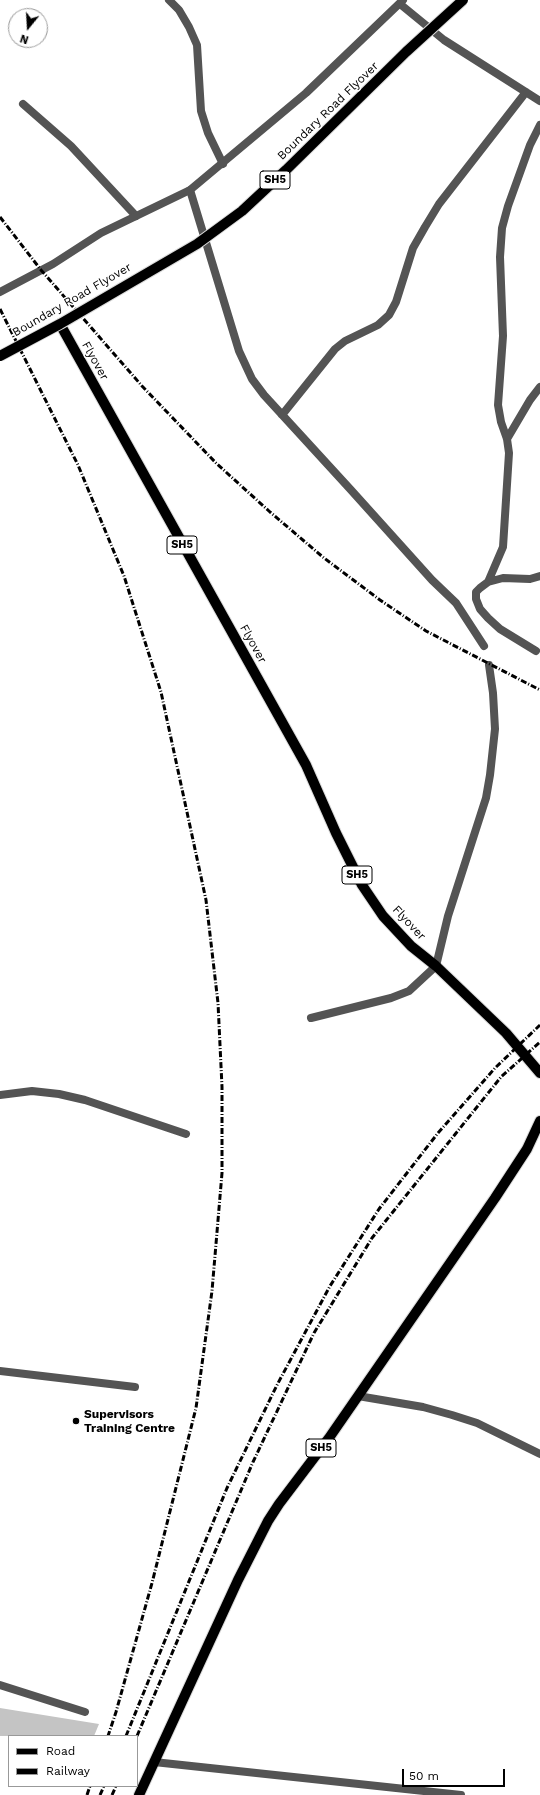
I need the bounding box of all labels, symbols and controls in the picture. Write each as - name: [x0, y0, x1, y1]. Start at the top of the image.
- north arrow: [8, 8, 48, 48]
- text: N: [19, 31, 30, 46]
- street label: Boundary Road Flyover: [274, 59, 382, 163]
- road number: SH5: [260, 171, 290, 189]
- street label: Boundary Road Flyover: [10, 260, 134, 340]
- street label: Flyover: [78, 339, 112, 383]
- road number: SH5: [167, 536, 197, 554]
- street label: Flyover: [236, 622, 270, 666]
- road number: SH5: [342, 866, 372, 884]
- street label: Flyover: [389, 903, 429, 943]
- place label: Supervisors Training Centre: [84, 1407, 175, 1435]
- marker: Supervisors Training Centre: [71, 1416, 81, 1426]
- road number: SH5: [306, 1439, 336, 1457]
- legend: [8, 1735, 138, 1787]
- text: Road: [46, 1744, 75, 1758]
- scale bar: [404, 1761, 507, 1787]
- text: Railway: [46, 1764, 90, 1778]
- text: 50 m: [409, 1769, 439, 1783]

